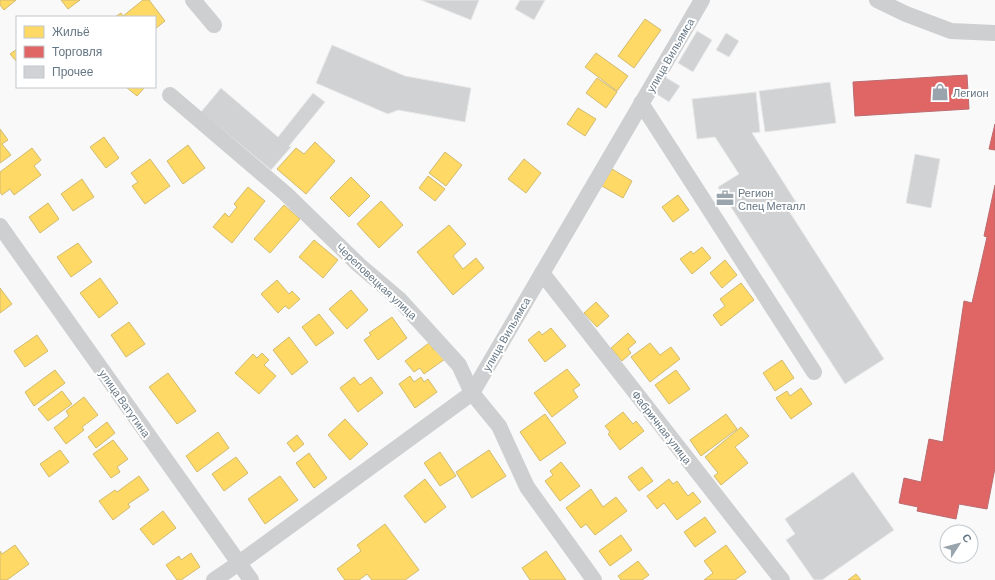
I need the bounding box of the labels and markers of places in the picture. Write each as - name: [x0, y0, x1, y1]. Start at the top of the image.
- shop icon: Легион: [930, 82, 950, 102]
- place label: Легион: [953, 86, 989, 99]
- place label: Регион Спец Металл: [738, 186, 805, 212]
- office icon: Регион Спец Металл: [715, 188, 735, 208]

